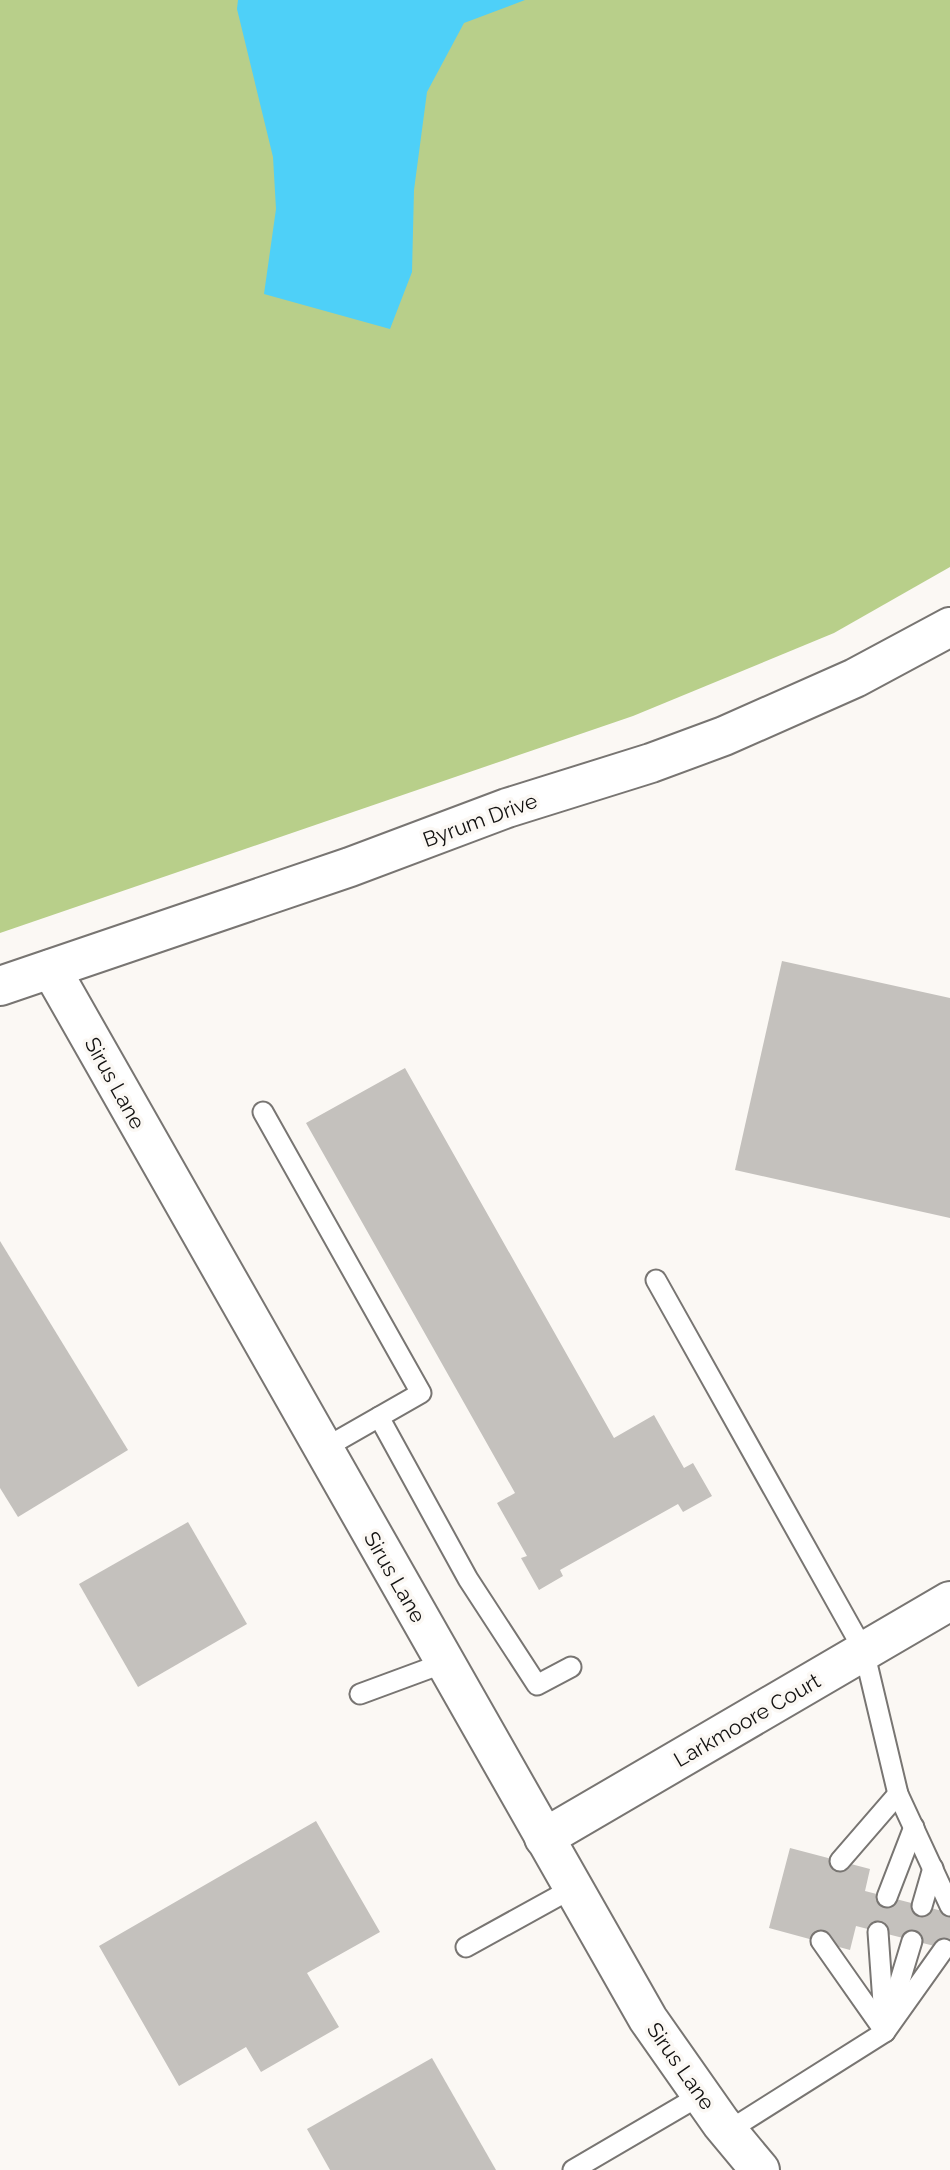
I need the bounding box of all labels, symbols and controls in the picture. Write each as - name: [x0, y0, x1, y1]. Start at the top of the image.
- street label: Byrum Drive: [419, 788, 541, 852]
- street label: Sirus Lane: [80, 1033, 150, 1133]
- street label: Sirus Lane: [359, 1527, 431, 1627]
- street label: Larkmoore Court: [669, 1668, 825, 1772]
- street label: Sirus Lane: [642, 2017, 720, 2115]

